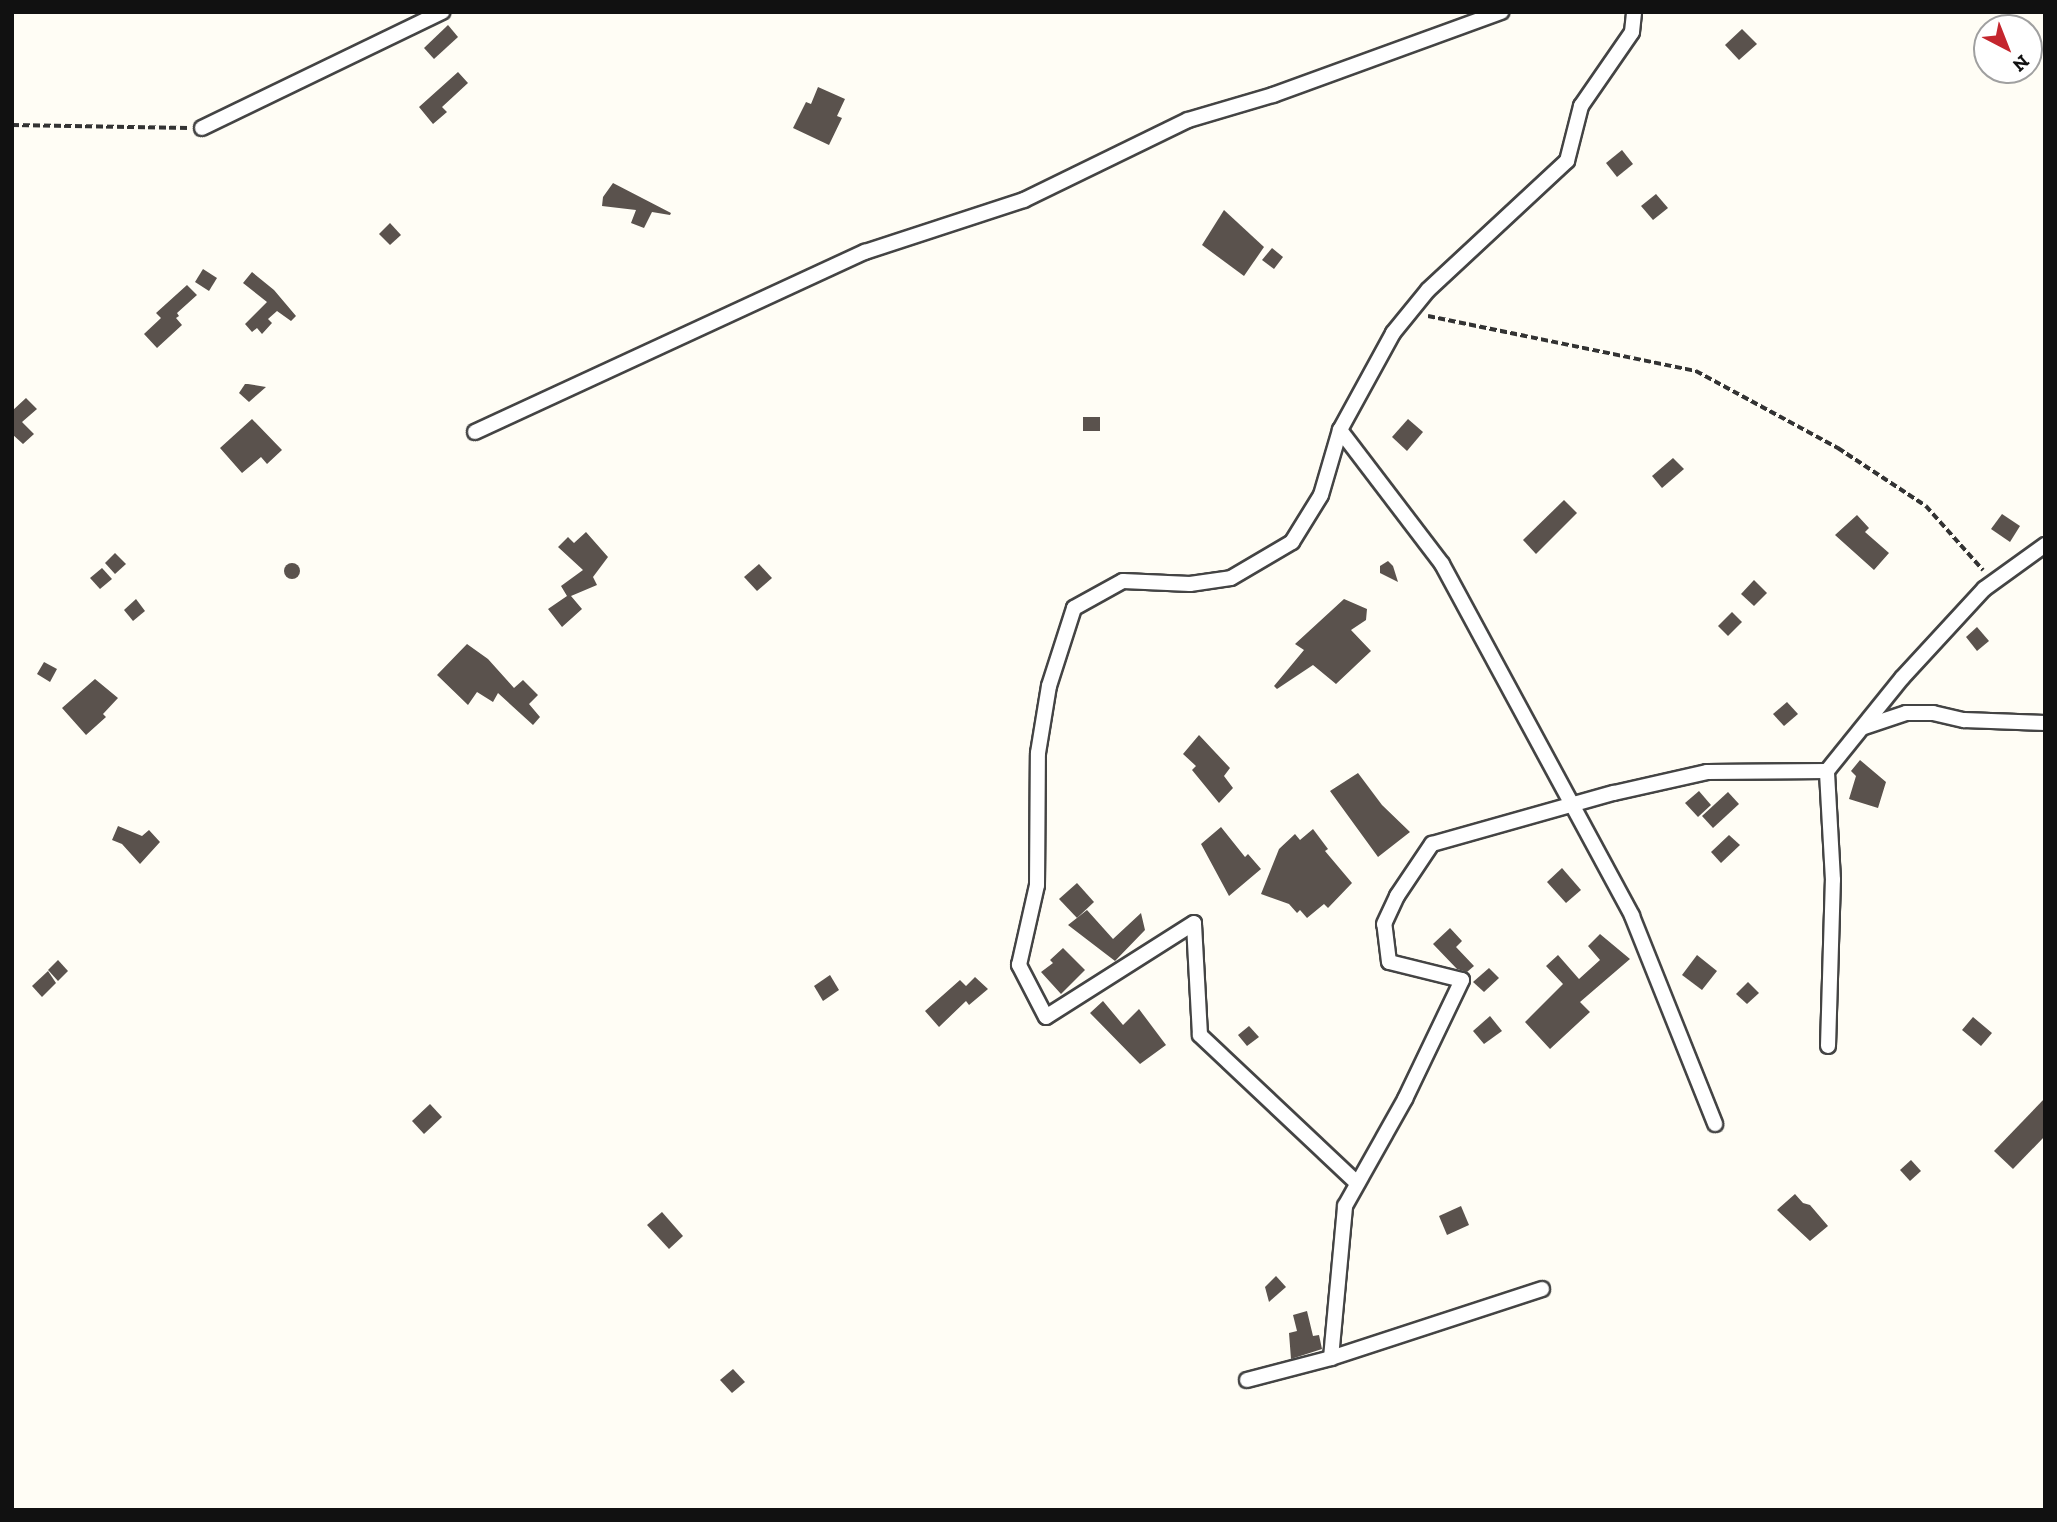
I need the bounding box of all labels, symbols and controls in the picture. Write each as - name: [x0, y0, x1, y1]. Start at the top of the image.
- north arrow: [1973, 14, 2043, 84]
- text: N: [2008, 50, 2034, 77]

